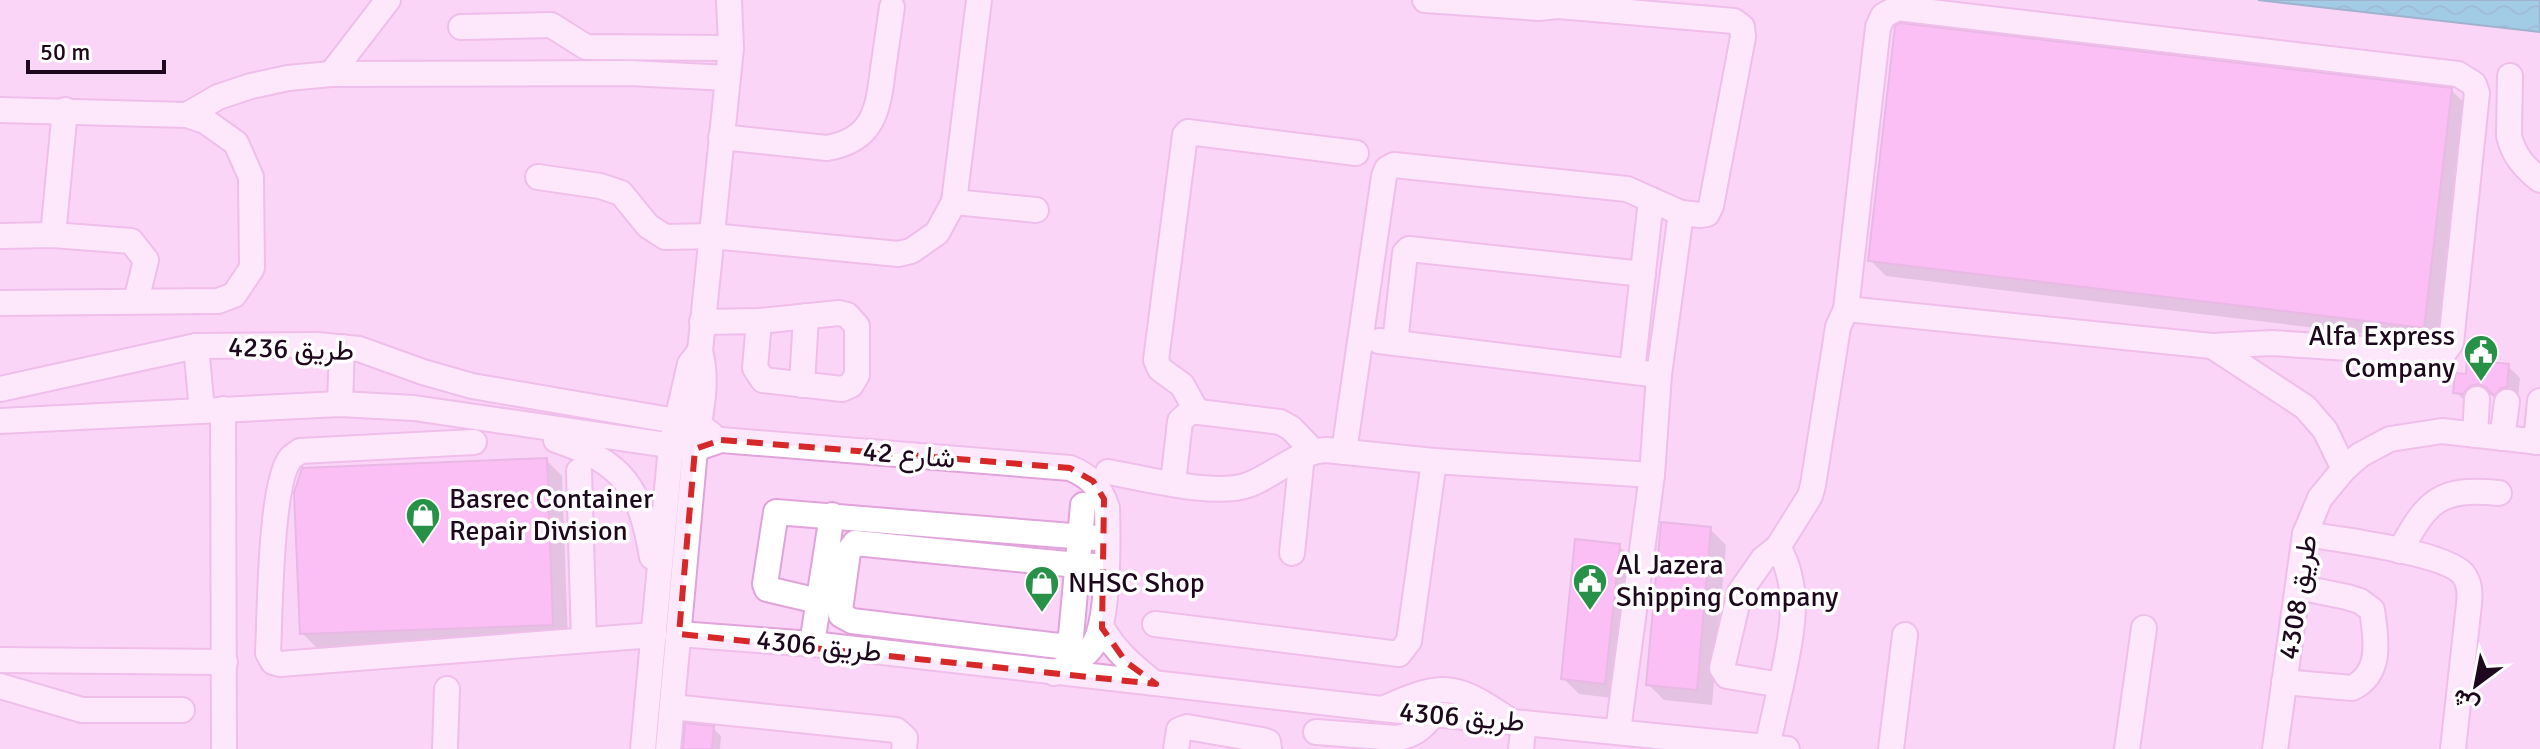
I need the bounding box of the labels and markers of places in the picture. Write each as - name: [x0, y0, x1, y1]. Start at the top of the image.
- place label: Alfa Express Company: [2309, 319, 2455, 385]
- public building icon: Alfa Express Company: [2462, 333, 2500, 383]
- place label: Basrec Container Repair Division: [449, 482, 654, 548]
- shop icon: Basrec Container Repair Division: [404, 496, 442, 546]
- place label: Al Jazera Shipping Company: [1616, 548, 1838, 614]
- public building icon: Al Jazera Shipping Company: [1571, 562, 1609, 612]
- shop icon: NHSC Shop: [1023, 564, 1061, 614]
- place label: NHSC Shop: [1068, 566, 1205, 600]

